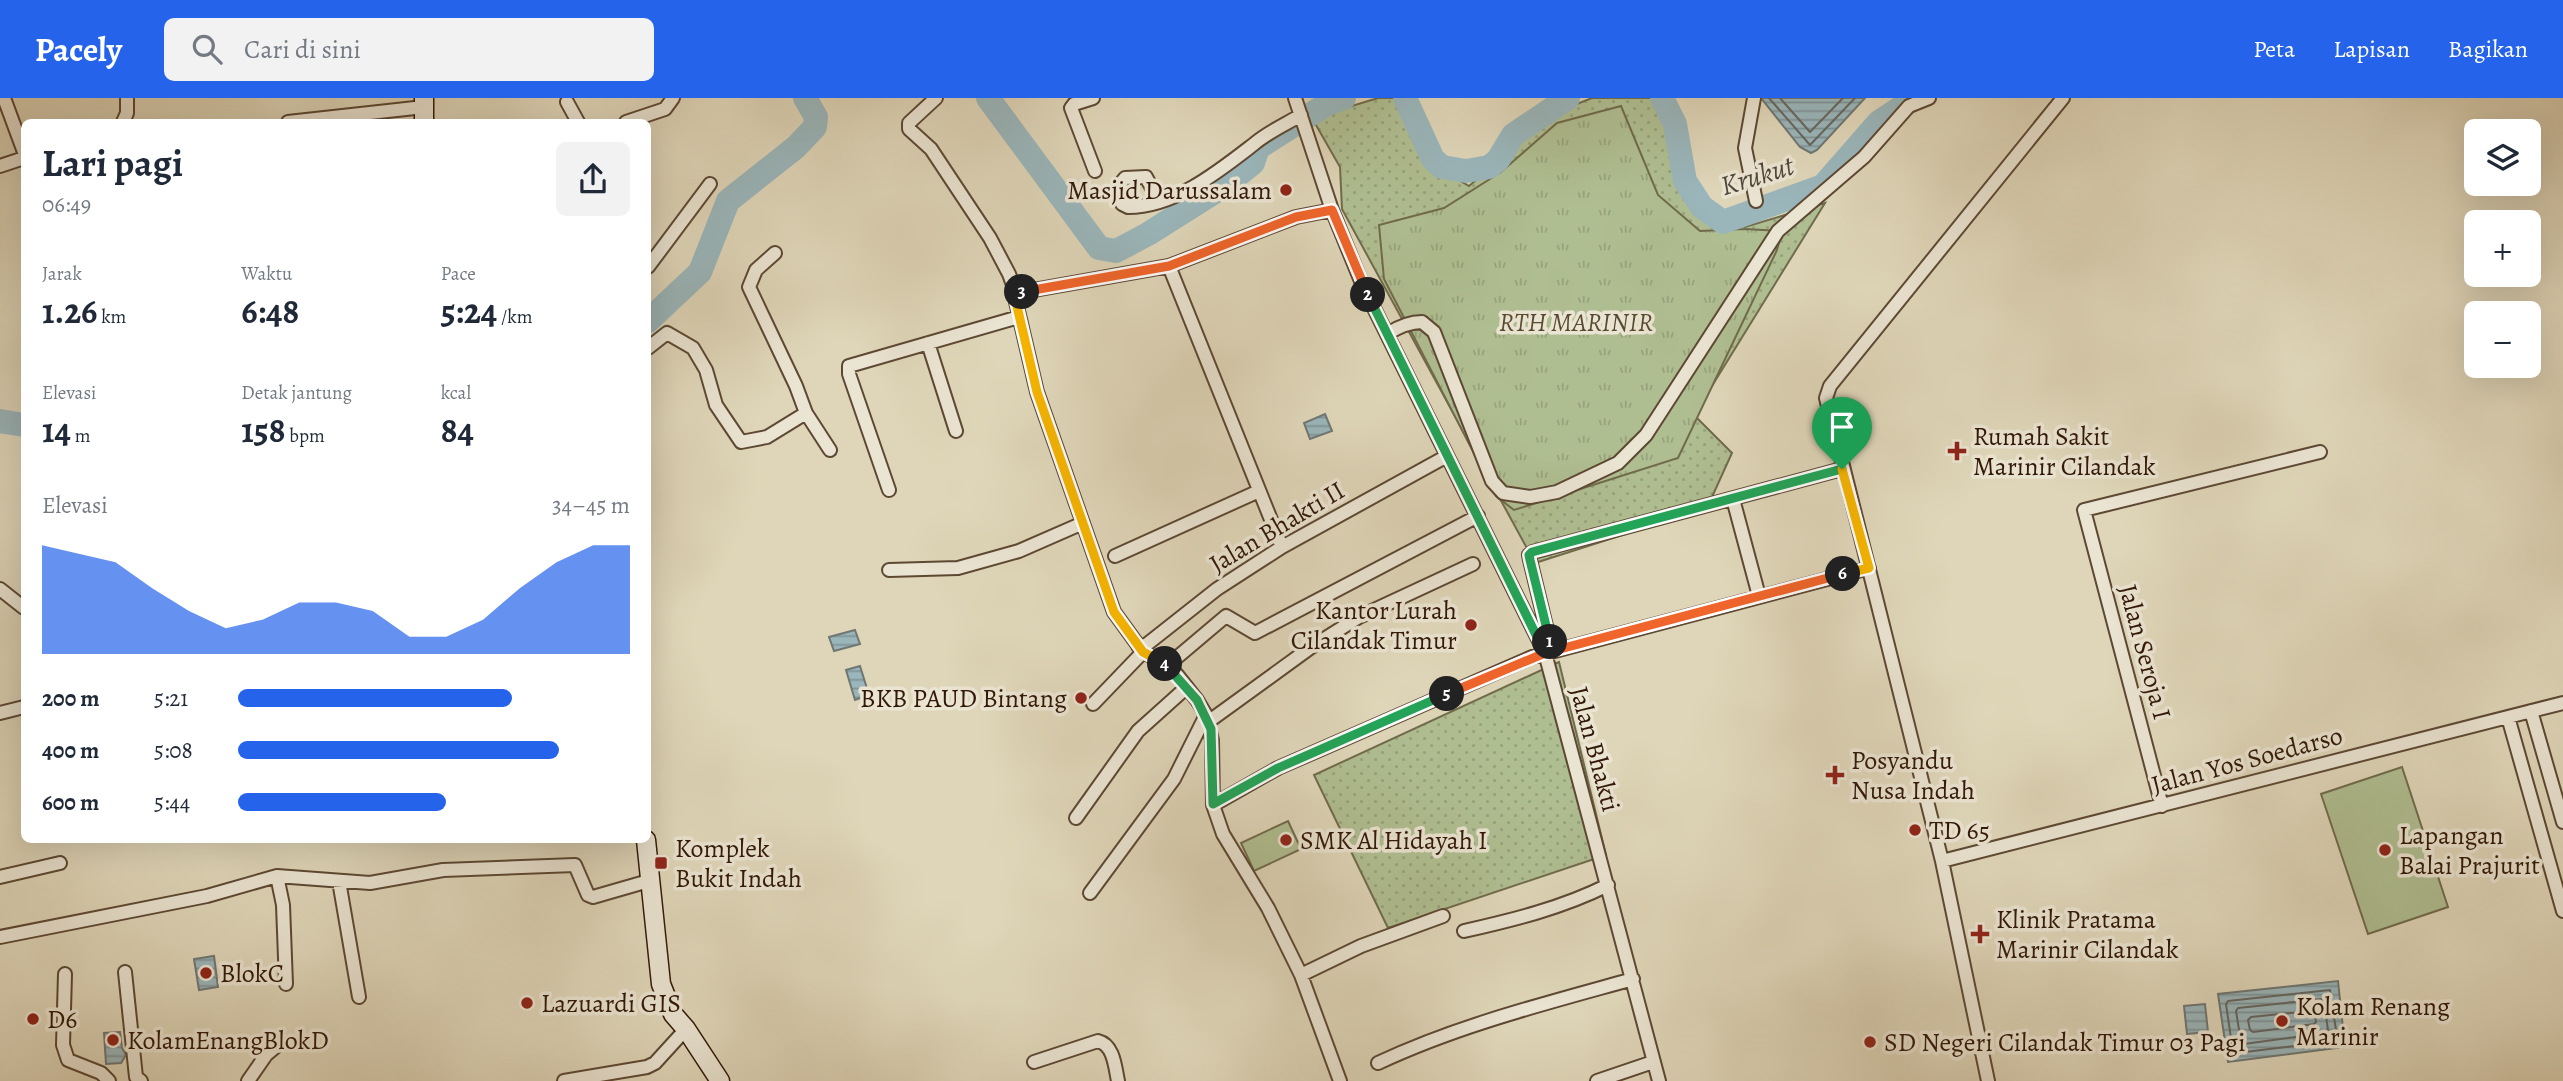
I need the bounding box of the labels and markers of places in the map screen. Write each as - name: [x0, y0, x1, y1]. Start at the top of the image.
- place label: Masjid Darussalam: [1067, 173, 1272, 208]
- marker: Masjid Darussalam: [1278, 182, 1294, 198]
- pin: 3: [1004, 274, 1040, 310]
- pin: 2: [1350, 278, 1386, 312]
- pin: [1812, 397, 1872, 469]
- place label: Rumah Sakit Marinir Cilandak: [1973, 419, 2156, 484]
- marker: Rumah Sakit Marinir Cilandak: [1947, 441, 1967, 461]
- pin: 6: [1826, 556, 1860, 592]
- place label: Kantor Lurah Cilandak Timur: [1291, 593, 1457, 658]
- marker: Kantor Lurah Cilandak Timur: [1463, 617, 1479, 633]
- pin: 1: [1532, 624, 1568, 660]
- pin: 4: [1148, 646, 1182, 682]
- pin: 5: [1430, 676, 1464, 712]
- place label: BKB PAUD Bintang: [860, 681, 1067, 716]
- marker: BKB PAUD Bintang: [1073, 690, 1089, 706]
- place label: Posyandu Nusa Indah: [1851, 743, 1975, 808]
- marker: Posyandu Nusa Indah: [1825, 765, 1845, 785]
- place label: TD 65: [1929, 813, 1990, 848]
- place label: Lapangan Balai Prajurit: [2399, 818, 2540, 883]
- marker: TD 65: [1907, 822, 1923, 838]
- place label: SMK Al Hidayah I: [1300, 823, 1487, 858]
- place label: Komplek Bukit Indah: [675, 831, 802, 896]
- marker: SMK Al Hidayah I: [1278, 832, 1294, 848]
- marker: Lapangan Balai Prajurit: [2377, 842, 2393, 858]
- marker: Komplek Bukit Indah: [653, 855, 669, 871]
- place label: Klinik Pratama Marinir Cilandak: [1996, 902, 2179, 967]
- marker: Klinik Pratama Marinir Cilandak: [1970, 924, 1990, 944]
- place label: BlokC: [220, 956, 284, 991]
- marker: BlokC: [198, 965, 214, 981]
- place label: Lazuardi GIS: [541, 986, 681, 1021]
- place label: Kolam Renang Marinir: [2296, 989, 2450, 1054]
- marker: Lazuardi GIS: [519, 995, 535, 1011]
- place label: D6: [47, 1002, 77, 1037]
- marker: D6: [25, 1011, 41, 1027]
- marker: Kolam Renang Marinir: [2274, 1013, 2290, 1029]
- place label: KolamEnangBlokD: [127, 1023, 329, 1058]
- place label: SD Negeri Cilandak Timur 03 Pagi: [1884, 1025, 2245, 1060]
- marker: KolamEnangBlokD: [105, 1032, 121, 1048]
- marker: SD Negeri Cilandak Timur 03 Pagi: [1862, 1034, 1878, 1050]

